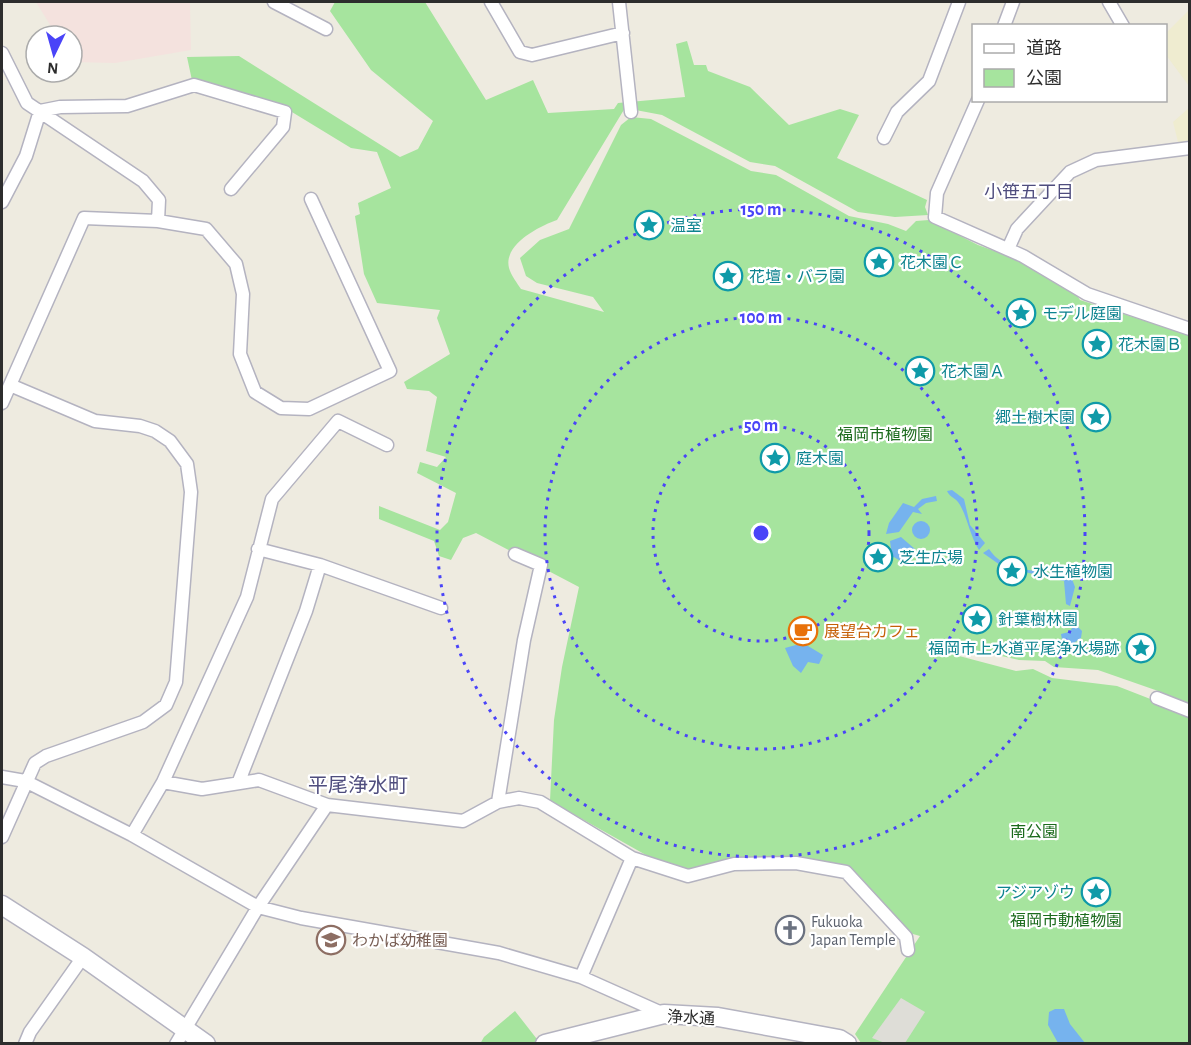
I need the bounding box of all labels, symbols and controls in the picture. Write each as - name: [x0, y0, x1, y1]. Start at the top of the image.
- north arrow: [24, 24, 84, 84]
- legend: [972, 24, 1167, 102]
- text: 道路: [1026, 38, 1062, 58]
- text: N: [47, 59, 59, 76]
- text: 公園: [1026, 69, 1062, 88]
- district label: 小笹五丁目: [984, 183, 1074, 202]
- text: 150 m: [741, 201, 781, 219]
- place icon: 温室: [633, 209, 665, 241]
- place label: 温室: [670, 217, 702, 234]
- place icon: 花木園Ｃ: [863, 246, 895, 278]
- place label: 花木園Ｃ: [900, 255, 964, 271]
- place icon: 花壇・バラ園: [712, 260, 744, 292]
- place label: 花壇・バラ園: [749, 268, 845, 285]
- place icon: モデル庭園: [1005, 297, 1037, 329]
- place label: モデル庭園: [1042, 305, 1122, 322]
- text: 100 m: [740, 309, 782, 327]
- place icon: 花木園Ｂ: [1081, 328, 1113, 360]
- place label: 花木園Ｂ: [1118, 337, 1182, 353]
- place icon: 花木園Ａ: [904, 355, 936, 387]
- place label: 花木園Ａ: [941, 364, 1005, 380]
- place icon: 郷土樹木園: [1080, 401, 1112, 433]
- place label: 郷土樹木園: [995, 409, 1075, 426]
- text: 50 m: [744, 417, 778, 435]
- park label: 福岡市植物園: [837, 426, 933, 443]
- place icon: 庭木園: [759, 442, 791, 474]
- place label: 庭木園: [796, 451, 844, 467]
- centre of rings: [751, 523, 771, 543]
- place icon: 芝生広場: [862, 541, 894, 573]
- place label: 芝生広場: [899, 550, 963, 566]
- place icon: 水生植物園: [996, 555, 1028, 587]
- place label: 水生植物園: [1033, 563, 1113, 580]
- place icon: 針葉樹林園: [961, 603, 993, 635]
- place label: 針葉樹林園: [998, 611, 1078, 628]
- cafe icon: 展望台カフェ: [787, 615, 819, 647]
- place label: 展望台カフェ: [824, 623, 920, 640]
- place icon: 福岡市上水道平尾浄水場跡: [1125, 632, 1157, 664]
- place label: 福岡市上水道平尾浄水場跡: [928, 640, 1120, 657]
- district label: 平尾浄水町: [308, 775, 408, 796]
- park label: 南公園: [1010, 823, 1058, 840]
- place icon: アジアゾウ: [1080, 876, 1112, 908]
- place label: アジアゾウ: [996, 884, 1075, 901]
- park label: 福岡市動植物園: [1010, 912, 1122, 929]
- church icon: Fukuoka Japan Temple: [774, 914, 806, 946]
- place label: Fukuoka Japan Temple: [811, 914, 896, 948]
- school or university icon: わかば幼稚園: [315, 924, 347, 956]
- place label: わかば幼稚園: [352, 932, 448, 949]
- street label: 浄水通: [667, 1008, 715, 1027]

